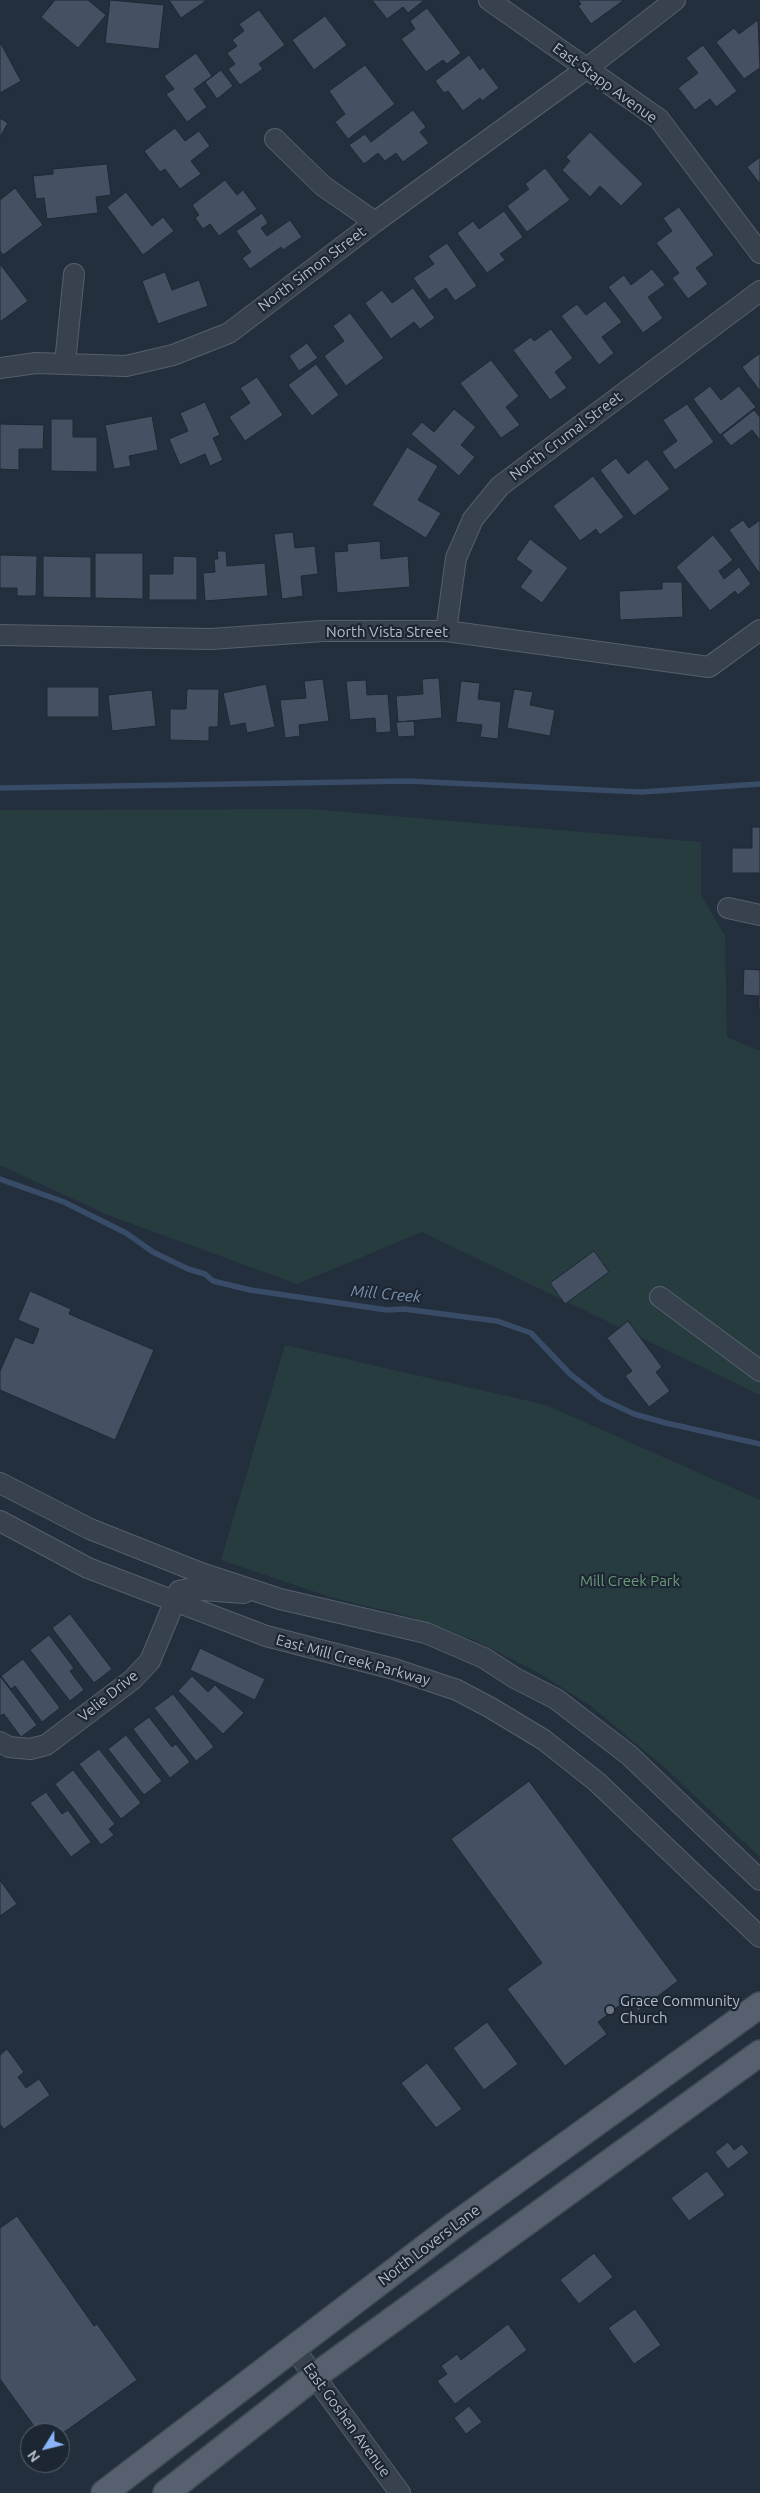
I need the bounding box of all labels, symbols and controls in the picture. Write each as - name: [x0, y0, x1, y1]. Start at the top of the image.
- street label: East Stapp Avenue: [549, 39, 661, 127]
- street label: North Simon Street: [255, 223, 369, 315]
- street label: North Crumal Street: [506, 388, 626, 484]
- street label: North Vista Street: [326, 623, 448, 641]
- water label: Mill Creek: [350, 1281, 422, 1307]
- park label: Mill Creek Park: [580, 1572, 680, 1590]
- street label: East Mill Creek Parkway: [274, 1631, 432, 1689]
- street label: Velie Drive: [74, 1666, 142, 1726]
- place label: Grace Community Church: [620, 1992, 740, 2027]
- marker: Grace Community Church: [604, 2004, 616, 2016]
- street label: North Lovers Lane: [375, 2201, 483, 2289]
- street label: East Goshen Avenue: [300, 2359, 394, 2481]
- north arrow: [20, 2423, 70, 2473]
- text: N: [24, 2447, 43, 2465]

